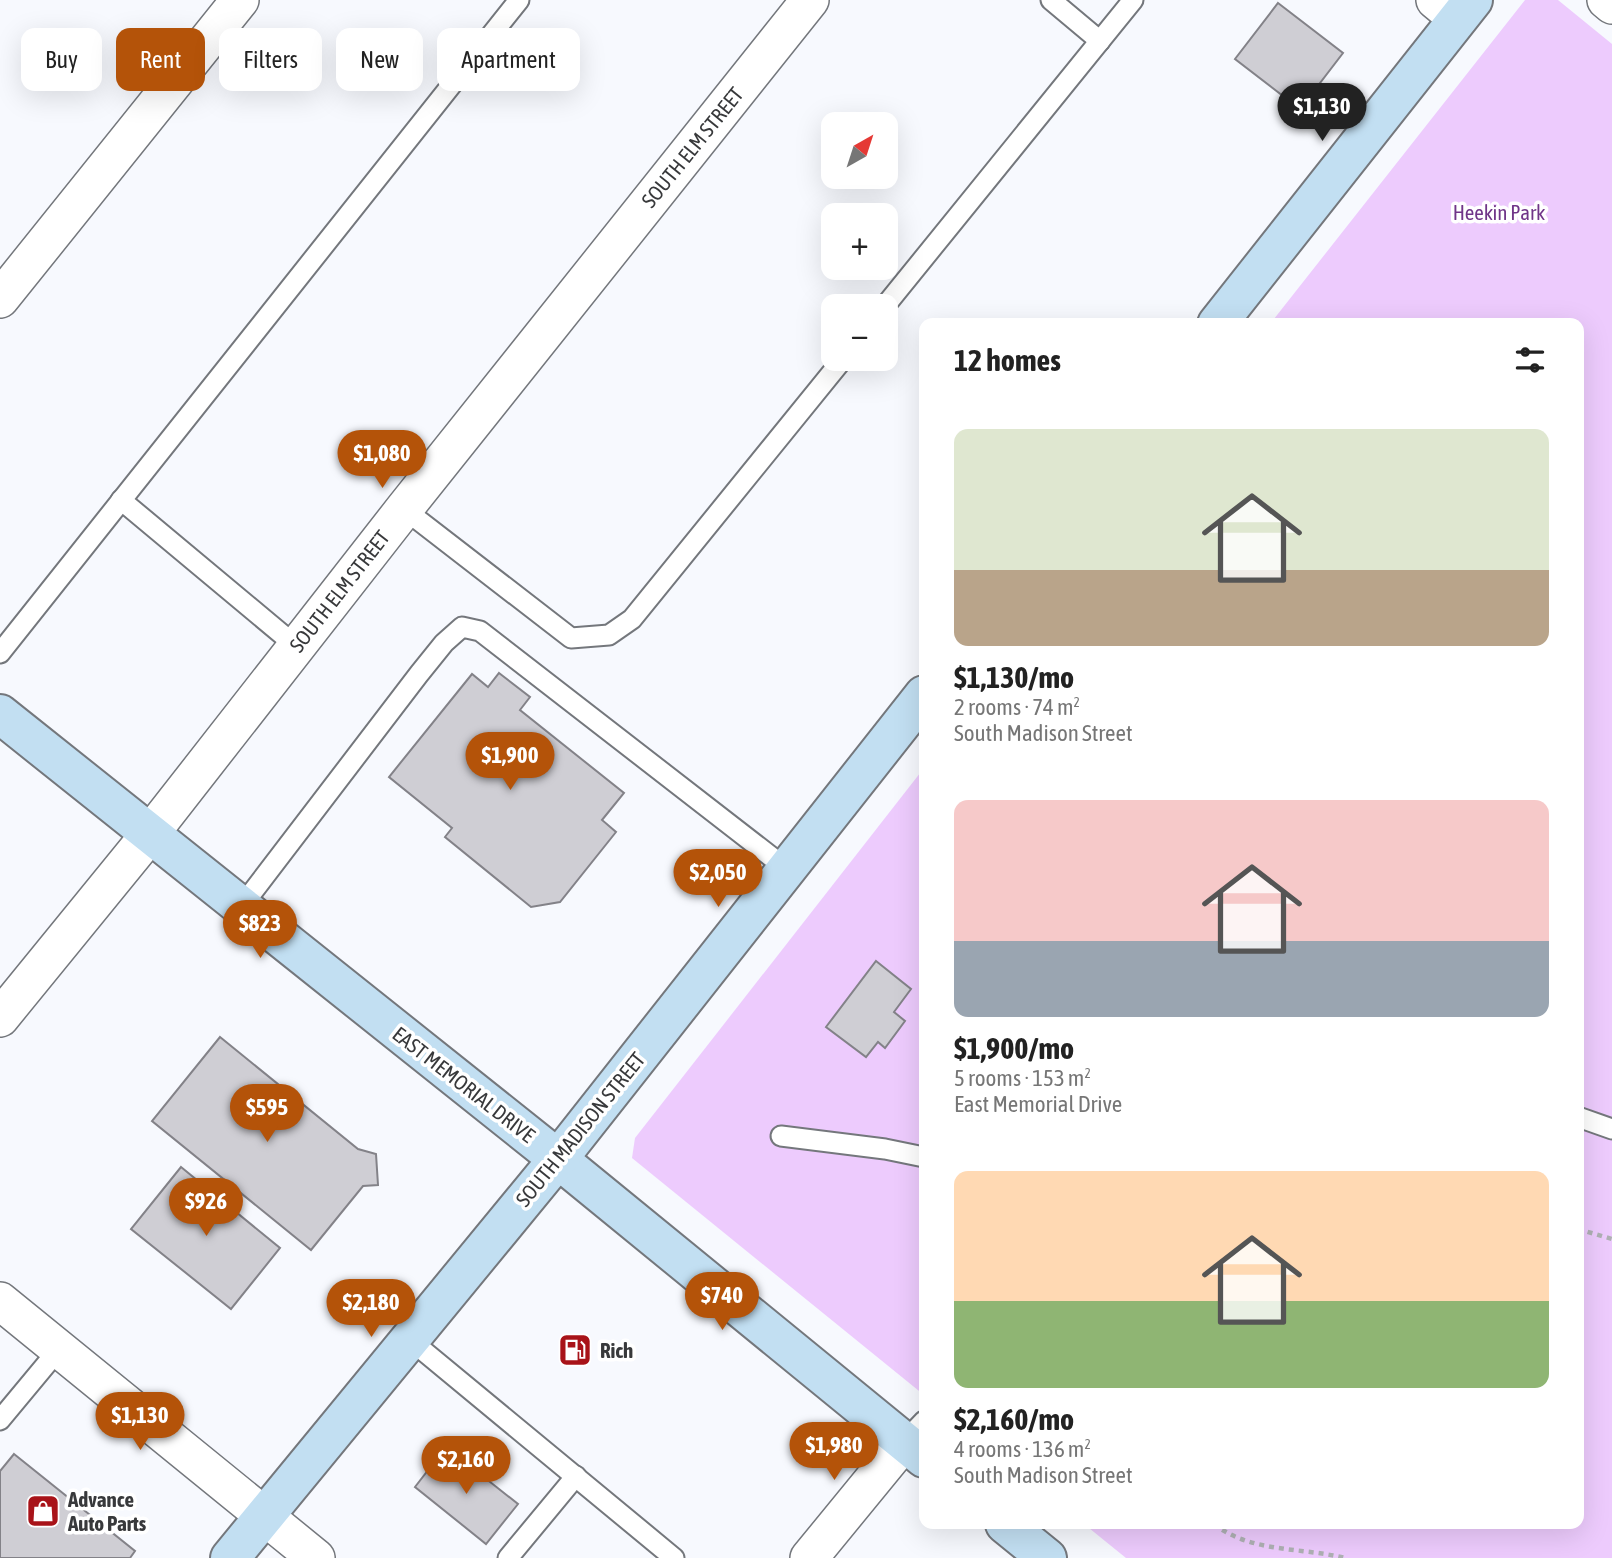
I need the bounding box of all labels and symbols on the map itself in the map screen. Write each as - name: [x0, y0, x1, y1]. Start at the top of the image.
- street label: SOUTH ELM STREET: [636, 82, 748, 212]
- pin: $1,130: [1265, 83, 1379, 143]
- north arrow: [821, 112, 898, 189]
- park label: Heekin Park: [1453, 200, 1545, 224]
- pin: $1,080: [325, 430, 439, 490]
- street label: SOUTH ELM STREET: [284, 526, 394, 656]
- pin: $1,900: [453, 732, 567, 792]
- pin: $2,050: [661, 850, 775, 909]
- pin: $823: [219, 900, 301, 960]
- street label: EAST MEMORIAL DRIVE: [388, 1021, 540, 1147]
- street label: SOUTH MADISON STREET: [510, 1047, 650, 1211]
- pin: $595: [226, 1084, 308, 1144]
- pin: $926: [165, 1178, 247, 1238]
- pin: $740: [681, 1272, 763, 1332]
- pin: $2,180: [314, 1280, 428, 1339]
- fuel station icon: Rich: [556, 1331, 594, 1369]
- place label: Rich: [600, 1338, 633, 1362]
- pin: $1,130: [83, 1392, 197, 1452]
- pin: $1,980: [777, 1422, 891, 1482]
- pin: $2,160: [409, 1436, 523, 1496]
- place label: Advance Auto Parts: [67, 1487, 147, 1535]
- shop icon: Advance Auto Parts: [24, 1492, 62, 1530]

